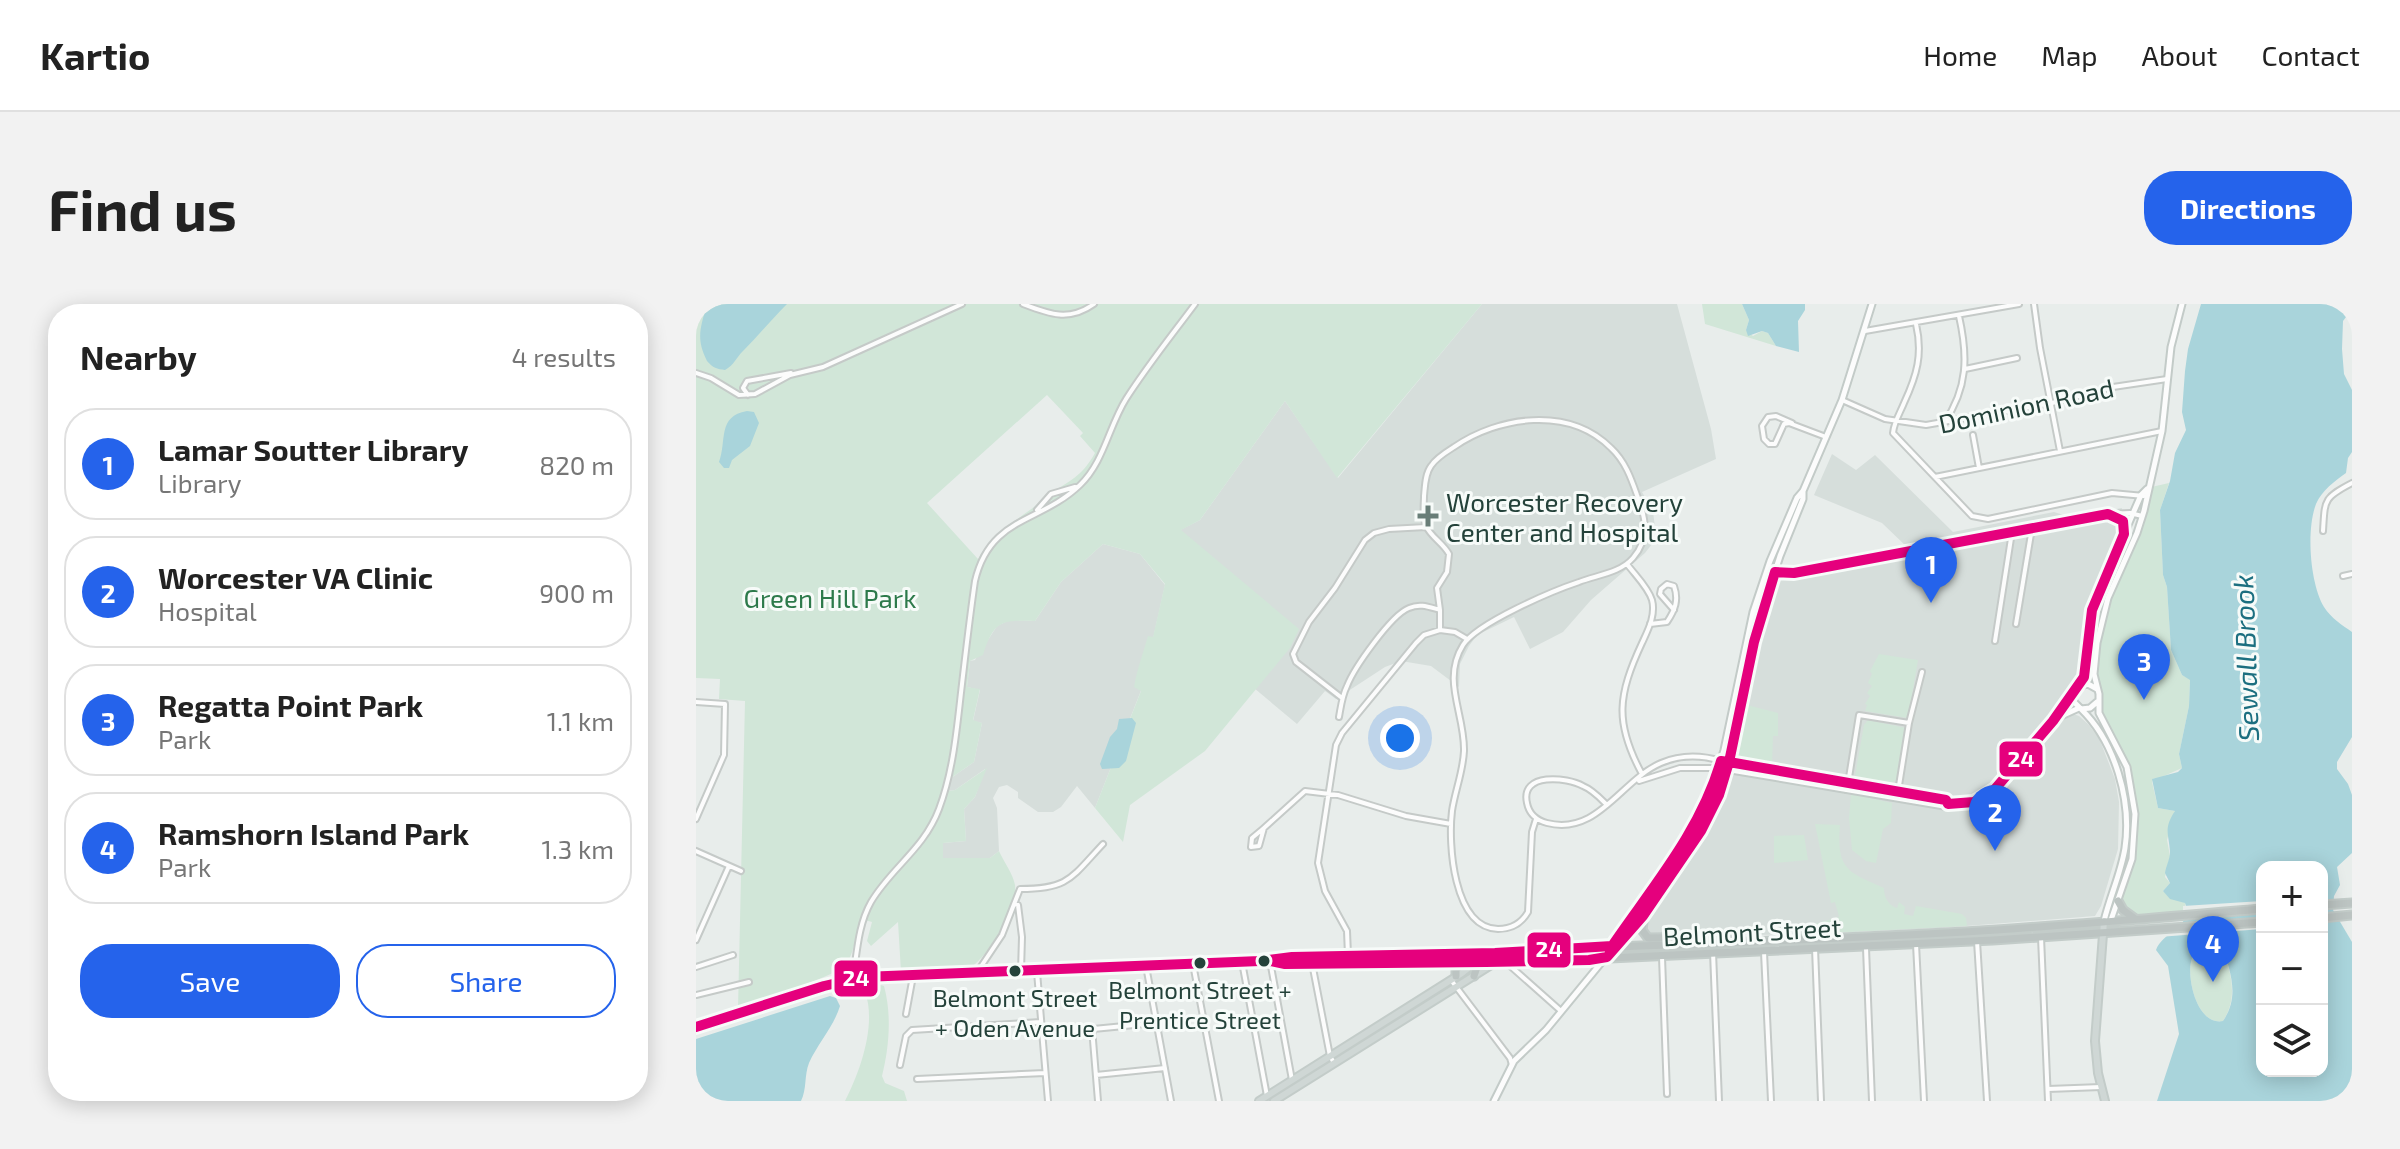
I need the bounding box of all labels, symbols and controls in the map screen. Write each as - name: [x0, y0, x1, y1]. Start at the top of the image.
- text: Kartio: [40, 32, 150, 78]
- text: Home: [1923, 38, 1997, 72]
- text: Map: [2041, 38, 2098, 72]
- text: About: [2142, 38, 2217, 72]
- text: Contact: [2261, 38, 2360, 72]
- button: Directions: [2144, 171, 2352, 245]
- text: Find us: [48, 175, 237, 242]
- text: Nearby: [80, 336, 197, 377]
- text: 4 results: [511, 341, 616, 372]
- street label: Dominion Road: [1936, 371, 2116, 439]
- text: Lamar Soutter Library: [158, 431, 469, 467]
- text: 1: [102, 449, 114, 480]
- text: 820 m: [539, 449, 614, 480]
- text: Library: [158, 467, 242, 498]
- place label: Worcester Recovery Center and Hospital: [1446, 486, 1683, 547]
- marker: Worcester Recovery Center and Hospital: [1417, 505, 1439, 527]
- pin: 1: [1905, 537, 1957, 603]
- text: Worcester VA Clinic: [158, 559, 433, 595]
- water label: Sewall Brook: [2225, 574, 2265, 742]
- text: 2: [100, 577, 116, 608]
- text: 900 m: [539, 577, 614, 608]
- park label: Green Hill Park: [744, 582, 916, 613]
- text: Hospital: [158, 595, 257, 626]
- pin: 3: [2118, 634, 2170, 700]
- text: Regatta Point Park: [158, 687, 423, 723]
- text: 3: [101, 705, 115, 736]
- text: 1.1 km: [547, 705, 614, 736]
- your location: [1380, 718, 1420, 758]
- text: Park: [158, 723, 211, 754]
- line badge: 24: [1998, 740, 2044, 778]
- text: 24: [2008, 745, 2034, 771]
- pin: 2: [1969, 785, 2021, 851]
- text: Ramshorn Island Park: [158, 815, 469, 851]
- text: 4: [100, 833, 116, 864]
- text: 1.3 km: [541, 833, 614, 864]
- text: Park: [158, 851, 211, 882]
- map controls: [2256, 861, 2328, 1077]
- button: +: [2256, 861, 2328, 933]
- street label: Belmont Street: [1662, 911, 1842, 951]
- pin: 4: [2187, 916, 2239, 982]
- line badge: 24: [1526, 931, 1572, 969]
- button: −: [2256, 933, 2328, 1005]
- text: 24: [1536, 935, 1562, 961]
- button: Save: [80, 944, 340, 1018]
- button: Share: [356, 944, 616, 1018]
- unlabelled marker: [1256, 953, 1272, 969]
- marker: Belmont Street + Prentice Street: [1192, 955, 1208, 971]
- line badge: 24: [833, 959, 879, 998]
- marker: Belmont Street + Oden Avenue: [1007, 963, 1023, 979]
- text: 24: [843, 964, 869, 990]
- place label: Belmont Street + Prentice Street: [1108, 975, 1292, 1034]
- place label: Belmont Street + Oden Avenue: [933, 983, 1097, 1042]
- button: layers: [2256, 1005, 2328, 1077]

